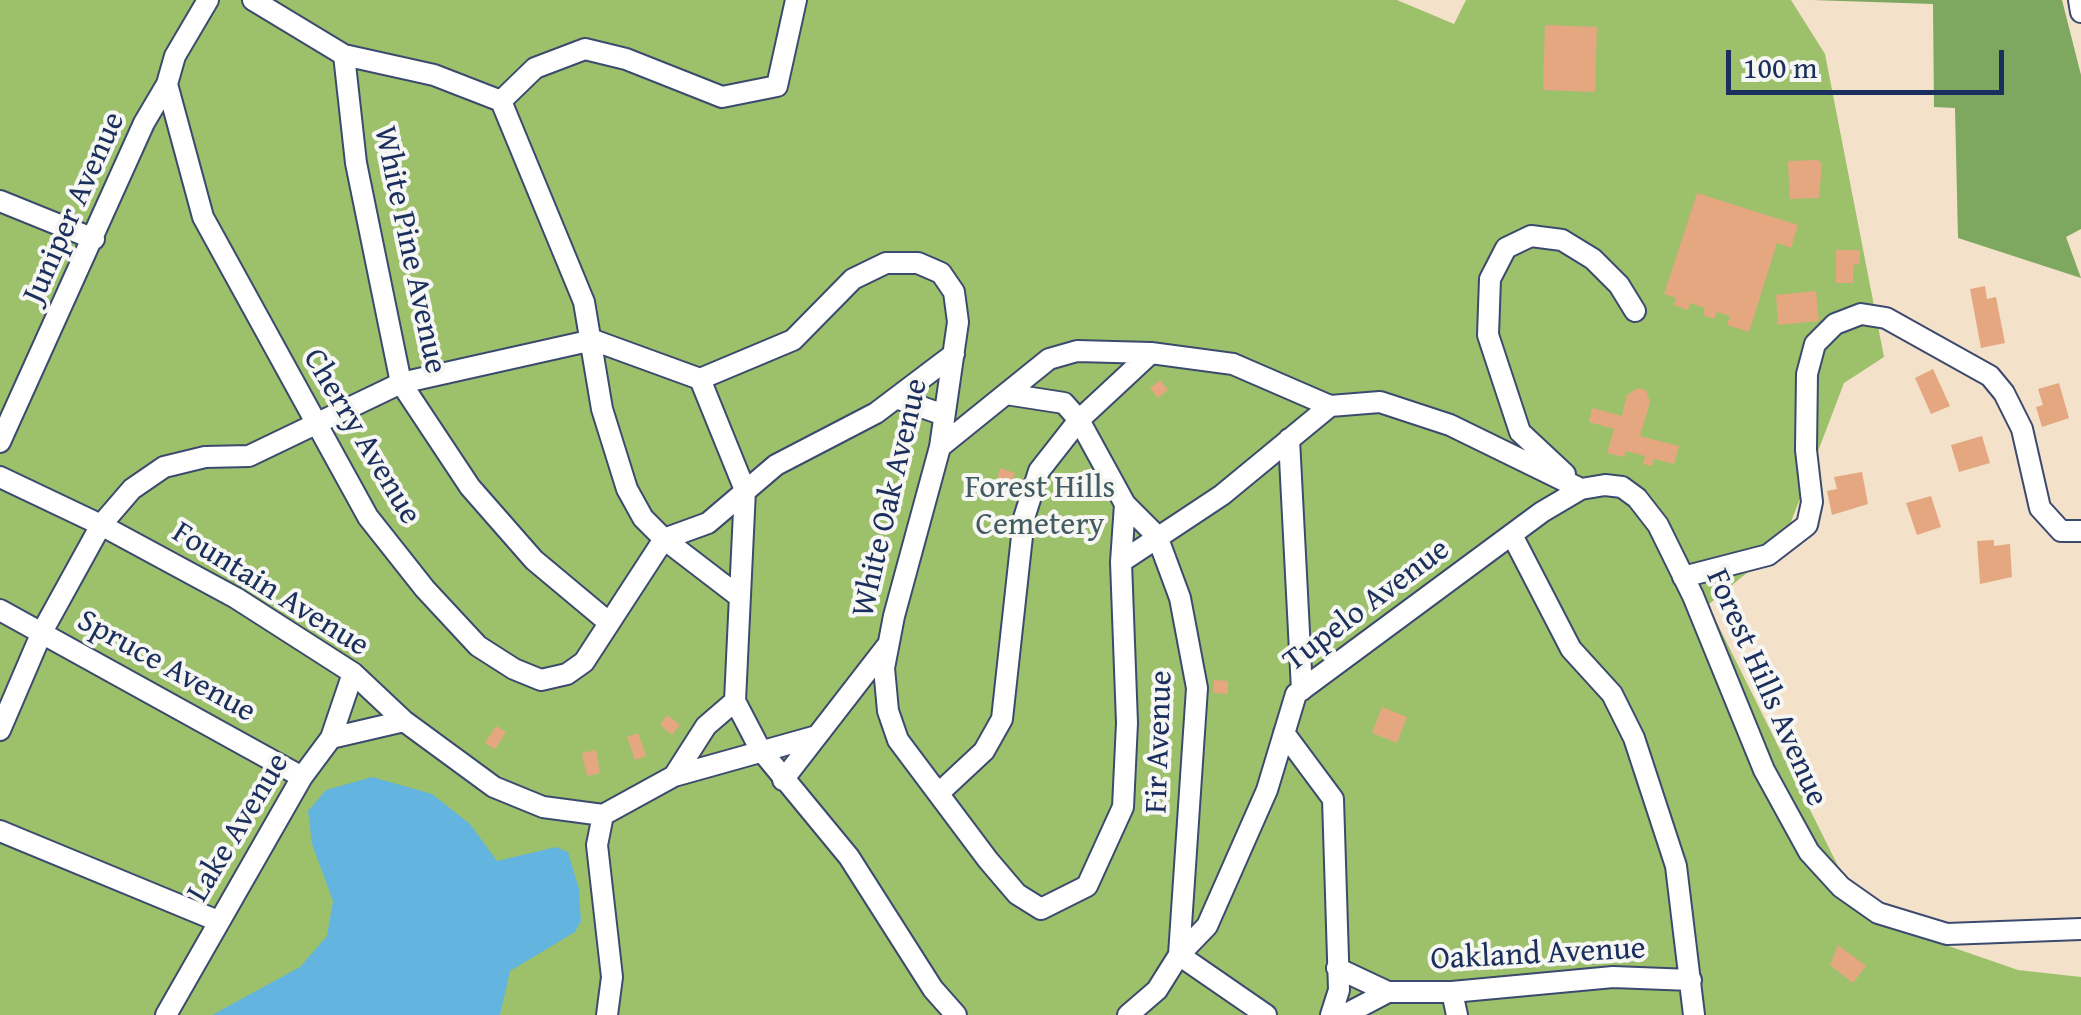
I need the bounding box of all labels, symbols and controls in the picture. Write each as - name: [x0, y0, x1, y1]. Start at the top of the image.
- scale bar: [1731, 30, 2008, 92]
- text: 100 m: [1743, 45, 1817, 89]
- street label: Juniper Avenue: [16, 106, 134, 310]
- street label: White Pine Avenue: [364, 123, 454, 377]
- street label: Cherry Avenue: [294, 342, 428, 532]
- street label: White Oak Avenue: [845, 375, 937, 621]
- park label: Forest Hills Cemetery: [965, 470, 1115, 545]
- street label: Fountain Avenue: [165, 514, 375, 666]
- street label: Tupelo Avenue: [1276, 531, 1458, 681]
- street label: Forest Hills Avenue: [1696, 563, 1836, 813]
- street label: Spruce Avenue: [70, 602, 262, 732]
- street label: Fir Avenue: [1138, 670, 1182, 814]
- street label: Lake Avenue: [180, 747, 298, 909]
- street label: Oakland Avenue: [1429, 930, 1647, 980]

